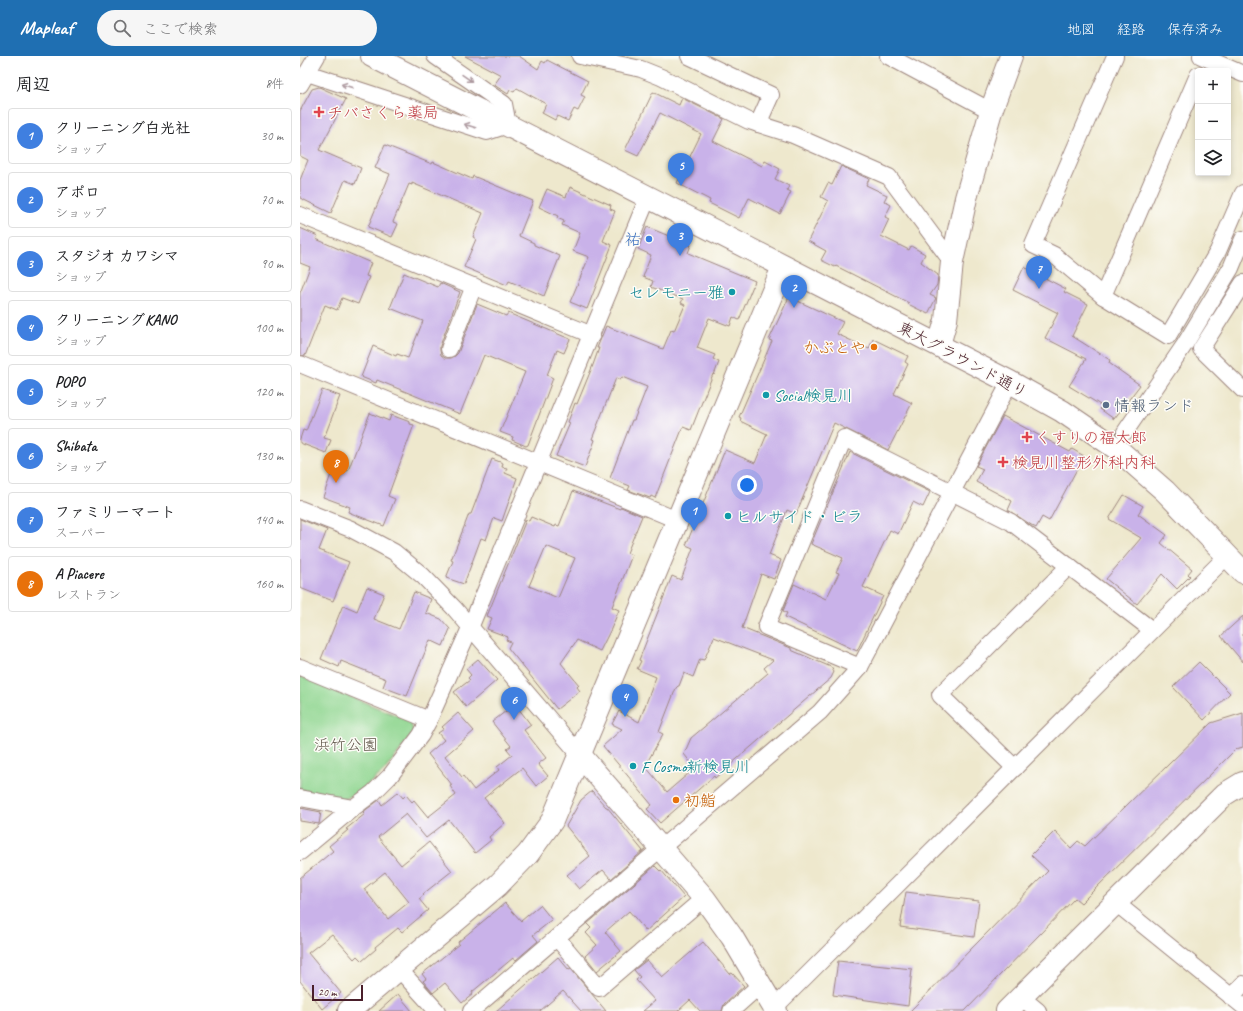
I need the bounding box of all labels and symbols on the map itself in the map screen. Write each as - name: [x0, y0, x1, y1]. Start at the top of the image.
- one-way arrow: [461, 74, 472, 82]
- one-way arrow: [340, 82, 353, 89]
- place label: チバさくら薬局: [327, 103, 439, 123]
- marker: チバさくら薬局: [314, 107, 324, 117]
- one-way arrow: [464, 122, 477, 129]
- pin: 5: [668, 153, 694, 186]
- pin: 3: [667, 223, 693, 256]
- place label: 祐: [625, 230, 641, 250]
- marker: 祐: [644, 234, 654, 244]
- pin: 7: [1026, 256, 1052, 289]
- pin: 2: [781, 275, 807, 308]
- place label: セレモニー雅: [628, 283, 724, 303]
- marker: セレモニー雅: [727, 287, 737, 297]
- street label: 東大グラウンド通り: [894, 317, 1031, 403]
- place label: かぶとや: [803, 338, 866, 358]
- marker: かぶとや: [869, 342, 879, 352]
- place label: Social検見川: [774, 386, 853, 406]
- marker: Social検見川: [761, 390, 771, 400]
- place label: 情報ランド: [1114, 396, 1194, 416]
- marker: 情報ランド: [1101, 400, 1111, 410]
- place label: くすりの福太郎: [1035, 428, 1147, 448]
- marker: くすりの福太郎: [1022, 432, 1032, 442]
- pin: 8: [323, 450, 349, 483]
- place label: 検見川整形外科内科: [1012, 453, 1156, 473]
- marker: 検見川整形外科内科: [997, 456, 1009, 468]
- your location: [737, 475, 757, 495]
- pin: 1: [681, 498, 707, 531]
- place label: ヒルサイド・ビラ: [736, 507, 863, 527]
- marker: ヒルサイド・ビラ: [723, 511, 733, 521]
- pin: 4: [612, 684, 638, 717]
- pin: 6: [501, 687, 527, 720]
- park label: 浜竹公園: [314, 735, 378, 755]
- place label: F Cosmo新検見川: [641, 757, 750, 777]
- marker: F Cosmo新検見川: [628, 761, 638, 771]
- place label: 初鮨: [684, 791, 716, 811]
- marker: 初鮨: [671, 795, 681, 805]
- scale bar: [312, 983, 363, 1002]

